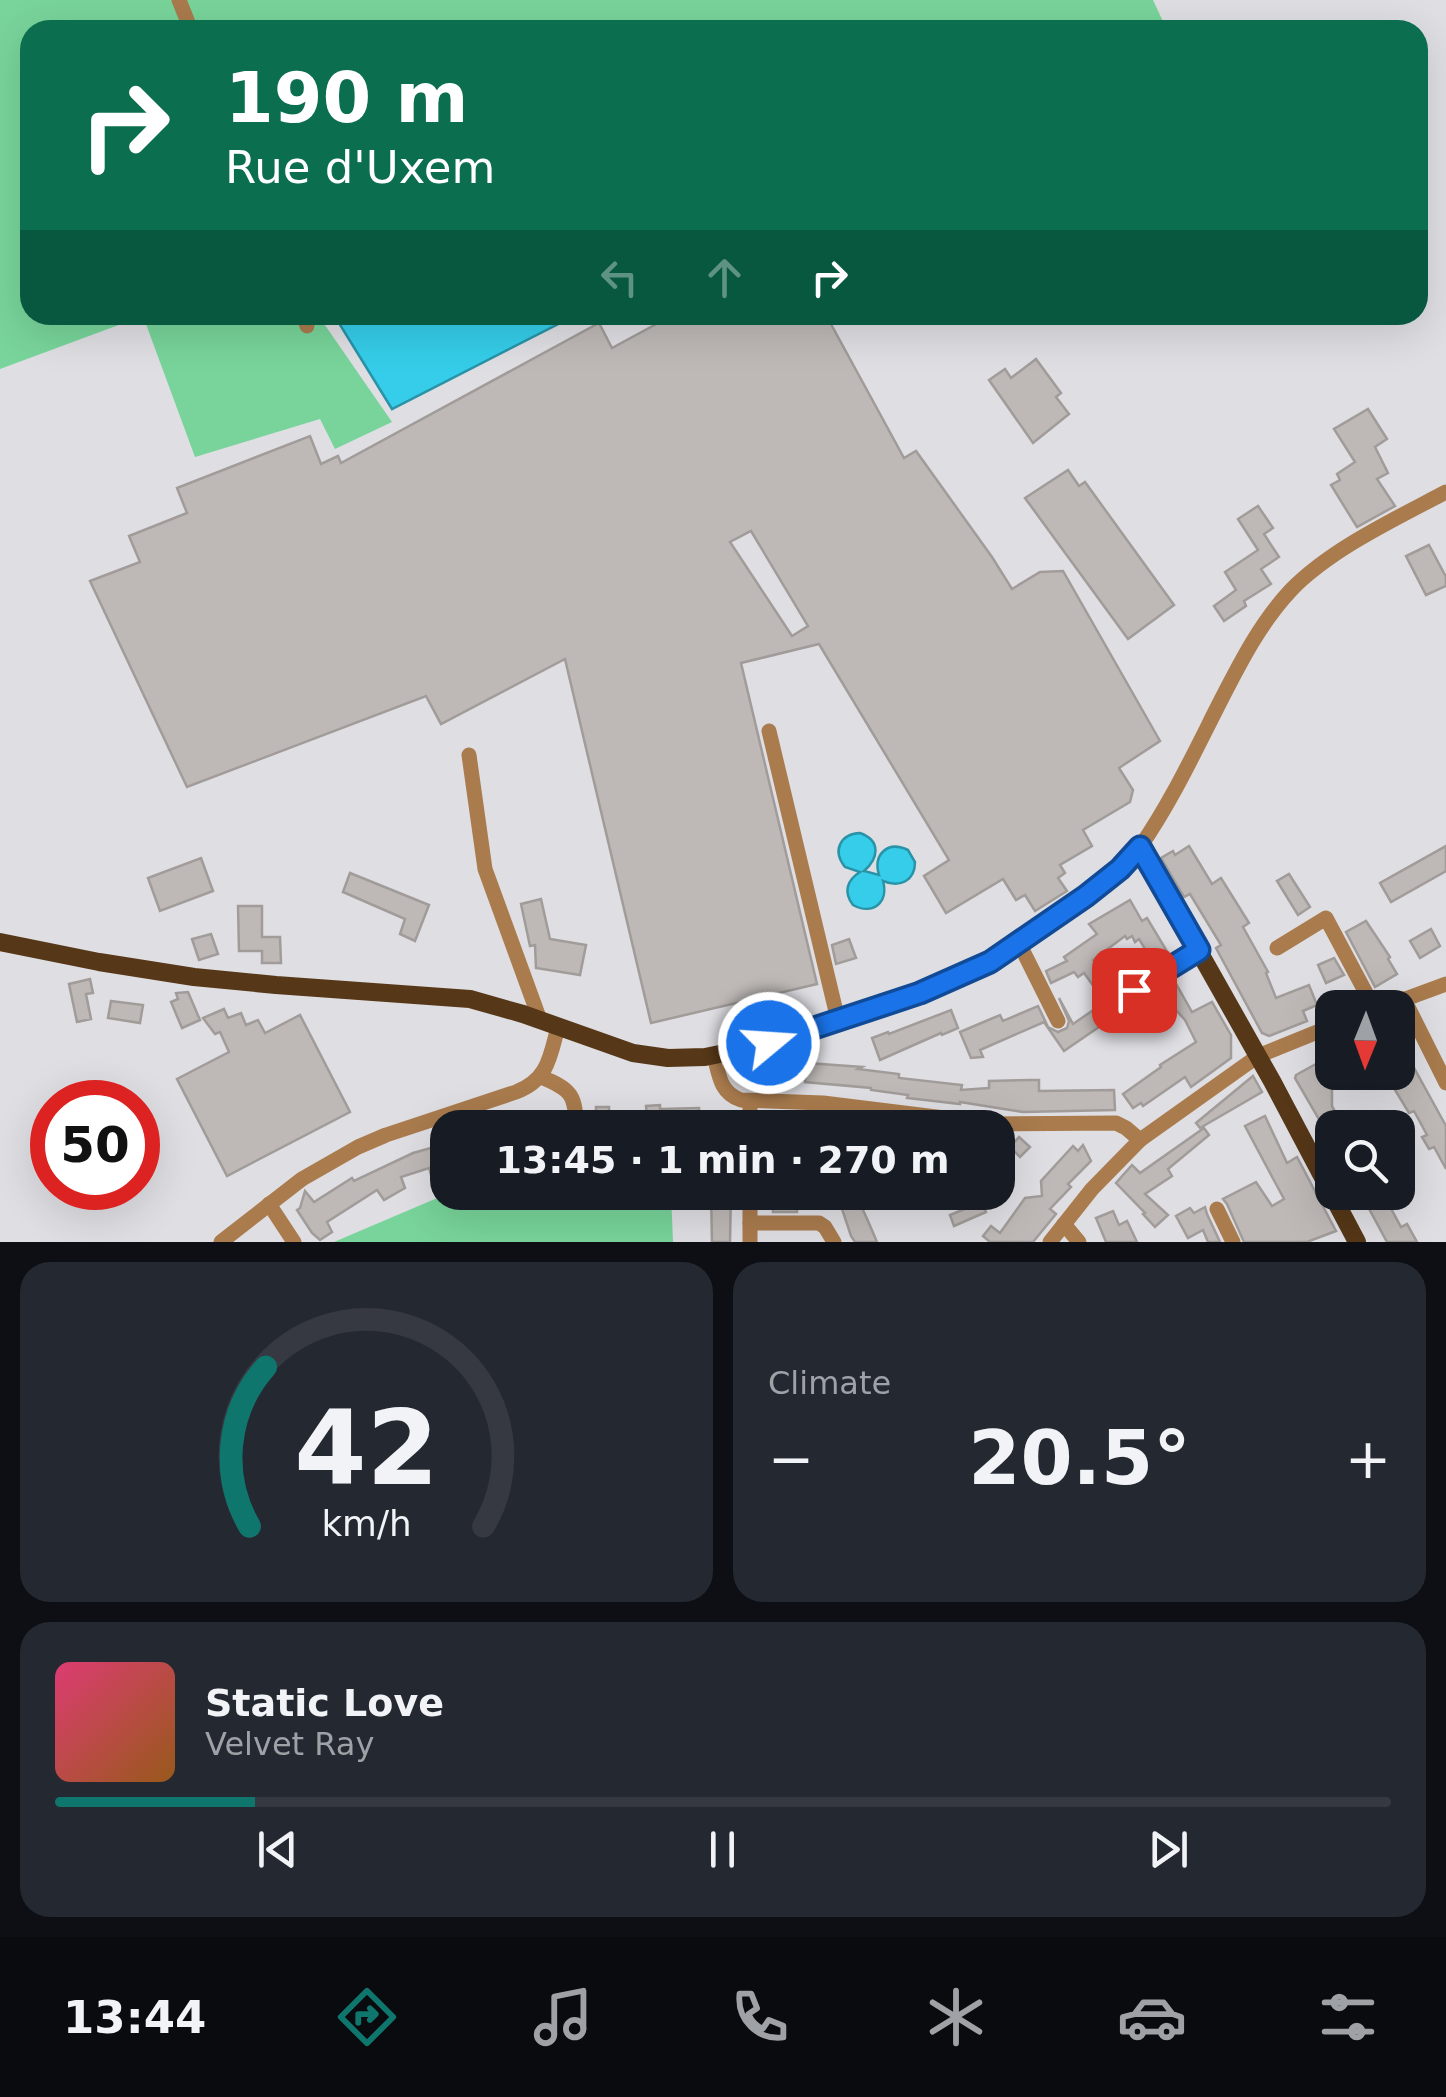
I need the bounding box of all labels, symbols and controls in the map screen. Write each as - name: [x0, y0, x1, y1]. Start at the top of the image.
- text: 190 m: [225, 57, 468, 139]
- icon: right: [60, 60, 190, 190]
- text: Rue d'Uxem: [225, 141, 495, 194]
- icon: left: [592, 250, 647, 305]
- icon: ahead: [697, 250, 752, 305]
- icon: right: [802, 250, 857, 305]
- pin: [1092, 948, 1177, 1033]
- icon: arrive: [1107, 963, 1162, 1018]
- north arrow: [1315, 990, 1415, 1090]
- map controls: [1315, 990, 1415, 1210]
- position arrow: [717, 991, 821, 1095]
- speed limit sign: 50: [30, 1080, 160, 1210]
- button: search: [1315, 1110, 1415, 1210]
- text: 13:45 · 1 min · 270 m: [495, 1138, 950, 1182]
- text: Climate: [768, 1364, 891, 1402]
- text: 42: [294, 1387, 439, 1509]
- text: 20.5°: [968, 1414, 1191, 1502]
- text: −: [768, 1427, 814, 1491]
- text: +: [1345, 1427, 1391, 1491]
- text: km/h: [321, 1503, 412, 1544]
- text: Static Love: [205, 1681, 444, 1725]
- text: Velvet Ray: [205, 1725, 374, 1763]
- icon: previous: [250, 1822, 305, 1877]
- icon: pause: [695, 1822, 750, 1877]
- icon: next: [1141, 1822, 1196, 1877]
- icon: directions: [332, 1982, 402, 2052]
- icon: music: [528, 1982, 598, 2052]
- icon: phone: [725, 1982, 795, 2052]
- icon: climate: [921, 1982, 991, 2052]
- icon: car: [1117, 1982, 1187, 2052]
- icon: filters: [1313, 1982, 1383, 2052]
- text: 13:44: [63, 1991, 206, 2044]

